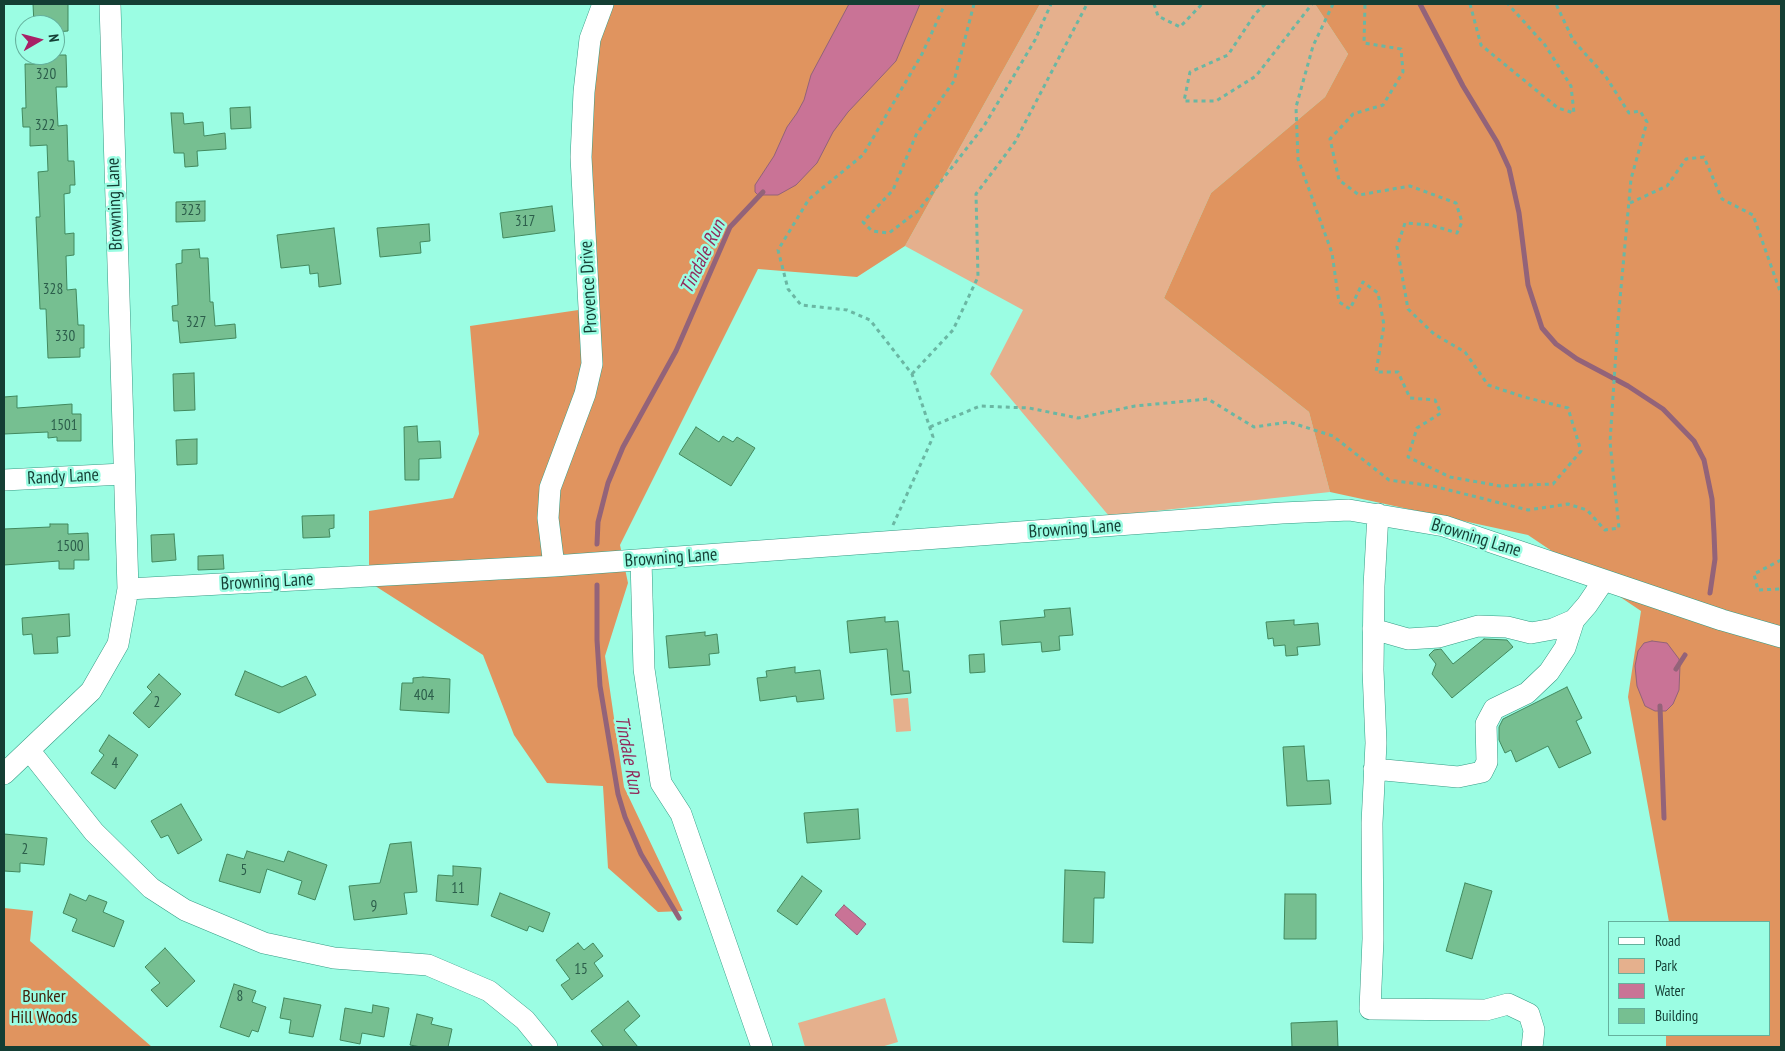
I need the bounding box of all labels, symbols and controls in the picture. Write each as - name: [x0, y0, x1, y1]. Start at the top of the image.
- north arrow: [15, 15, 65, 65]
- text: N: [44, 33, 63, 43]
- house number: 320: [36, 66, 56, 84]
- house number: 322: [35, 117, 55, 135]
- street label: Browning Lane: [103, 157, 127, 251]
- house number: 323: [181, 202, 201, 220]
- house number: 317: [515, 213, 535, 231]
- water label: Tindale Run: [675, 217, 731, 297]
- street label: Provence Drive: [576, 240, 602, 334]
- house number: 328: [43, 281, 63, 299]
- house number: 327: [186, 314, 206, 332]
- house number: 330: [55, 328, 75, 346]
- house number: 1501: [51, 417, 77, 435]
- street label: Randy Lane: [27, 464, 99, 490]
- street label: Browning Lane: [1429, 514, 1523, 562]
- street label: Browning Lane: [1028, 515, 1122, 543]
- house number: 1500: [57, 538, 83, 556]
- street label: Browning Lane: [624, 544, 718, 572]
- street label: Browning Lane: [220, 569, 314, 595]
- house number: 404: [414, 687, 434, 705]
- house number: 2: [154, 694, 160, 712]
- water label: Tindale Run: [609, 714, 647, 796]
- house number: 4: [112, 755, 118, 773]
- house number: 2: [22, 841, 28, 859]
- house number: 5: [241, 862, 247, 880]
- house number: 11: [451, 880, 465, 898]
- house number: 9: [371, 898, 377, 916]
- legend: [1608, 921, 1770, 1036]
- text: Road: [1655, 931, 1681, 950]
- text: Park: [1655, 956, 1677, 975]
- house number: 15: [574, 961, 588, 979]
- text: Water: [1655, 981, 1685, 1000]
- park label: Bunker Hill Woods: [11, 986, 77, 1028]
- house number: 8: [237, 988, 243, 1006]
- text: Building: [1655, 1006, 1698, 1025]

